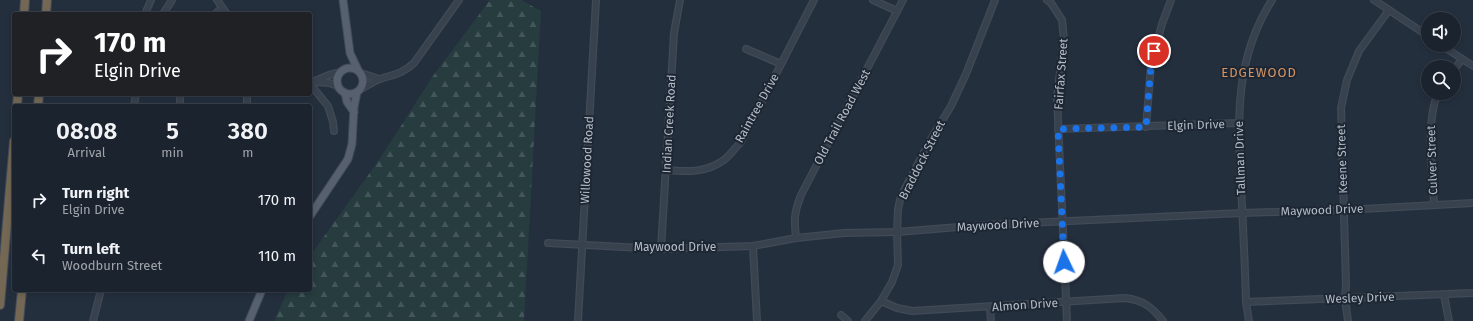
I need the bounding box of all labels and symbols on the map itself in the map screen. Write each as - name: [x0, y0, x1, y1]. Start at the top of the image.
- pin: [1137, 34, 1171, 68]
- street label: Fairfax Street: [1052, 37, 1071, 110]
- district label: EDGEWOOD: [1221, 65, 1297, 80]
- street label: Old Trail Road West: [811, 66, 873, 167]
- street label: Raintree Drive: [732, 71, 782, 145]
- street label: Indian Creek Road: [659, 74, 679, 174]
- street label: Willowood Road: [578, 116, 596, 204]
- street label: Braddock Street: [896, 117, 948, 202]
- street label: Elgin Drive: [1167, 117, 1225, 133]
- street label: Tallman Drive: [1232, 121, 1248, 195]
- street label: Keene Street: [1334, 123, 1350, 194]
- street label: Culver Street: [1424, 124, 1440, 195]
- street label: Maywood Drive: [1280, 202, 1364, 218]
- street label: Maywood Drive: [956, 216, 1040, 234]
- street label: Maywood Drive: [634, 240, 716, 254]
- position arrow: [1043, 241, 1085, 283]
- street label: Wesley Drive: [1325, 290, 1395, 306]
- street label: Almon Drive: [992, 296, 1058, 314]

